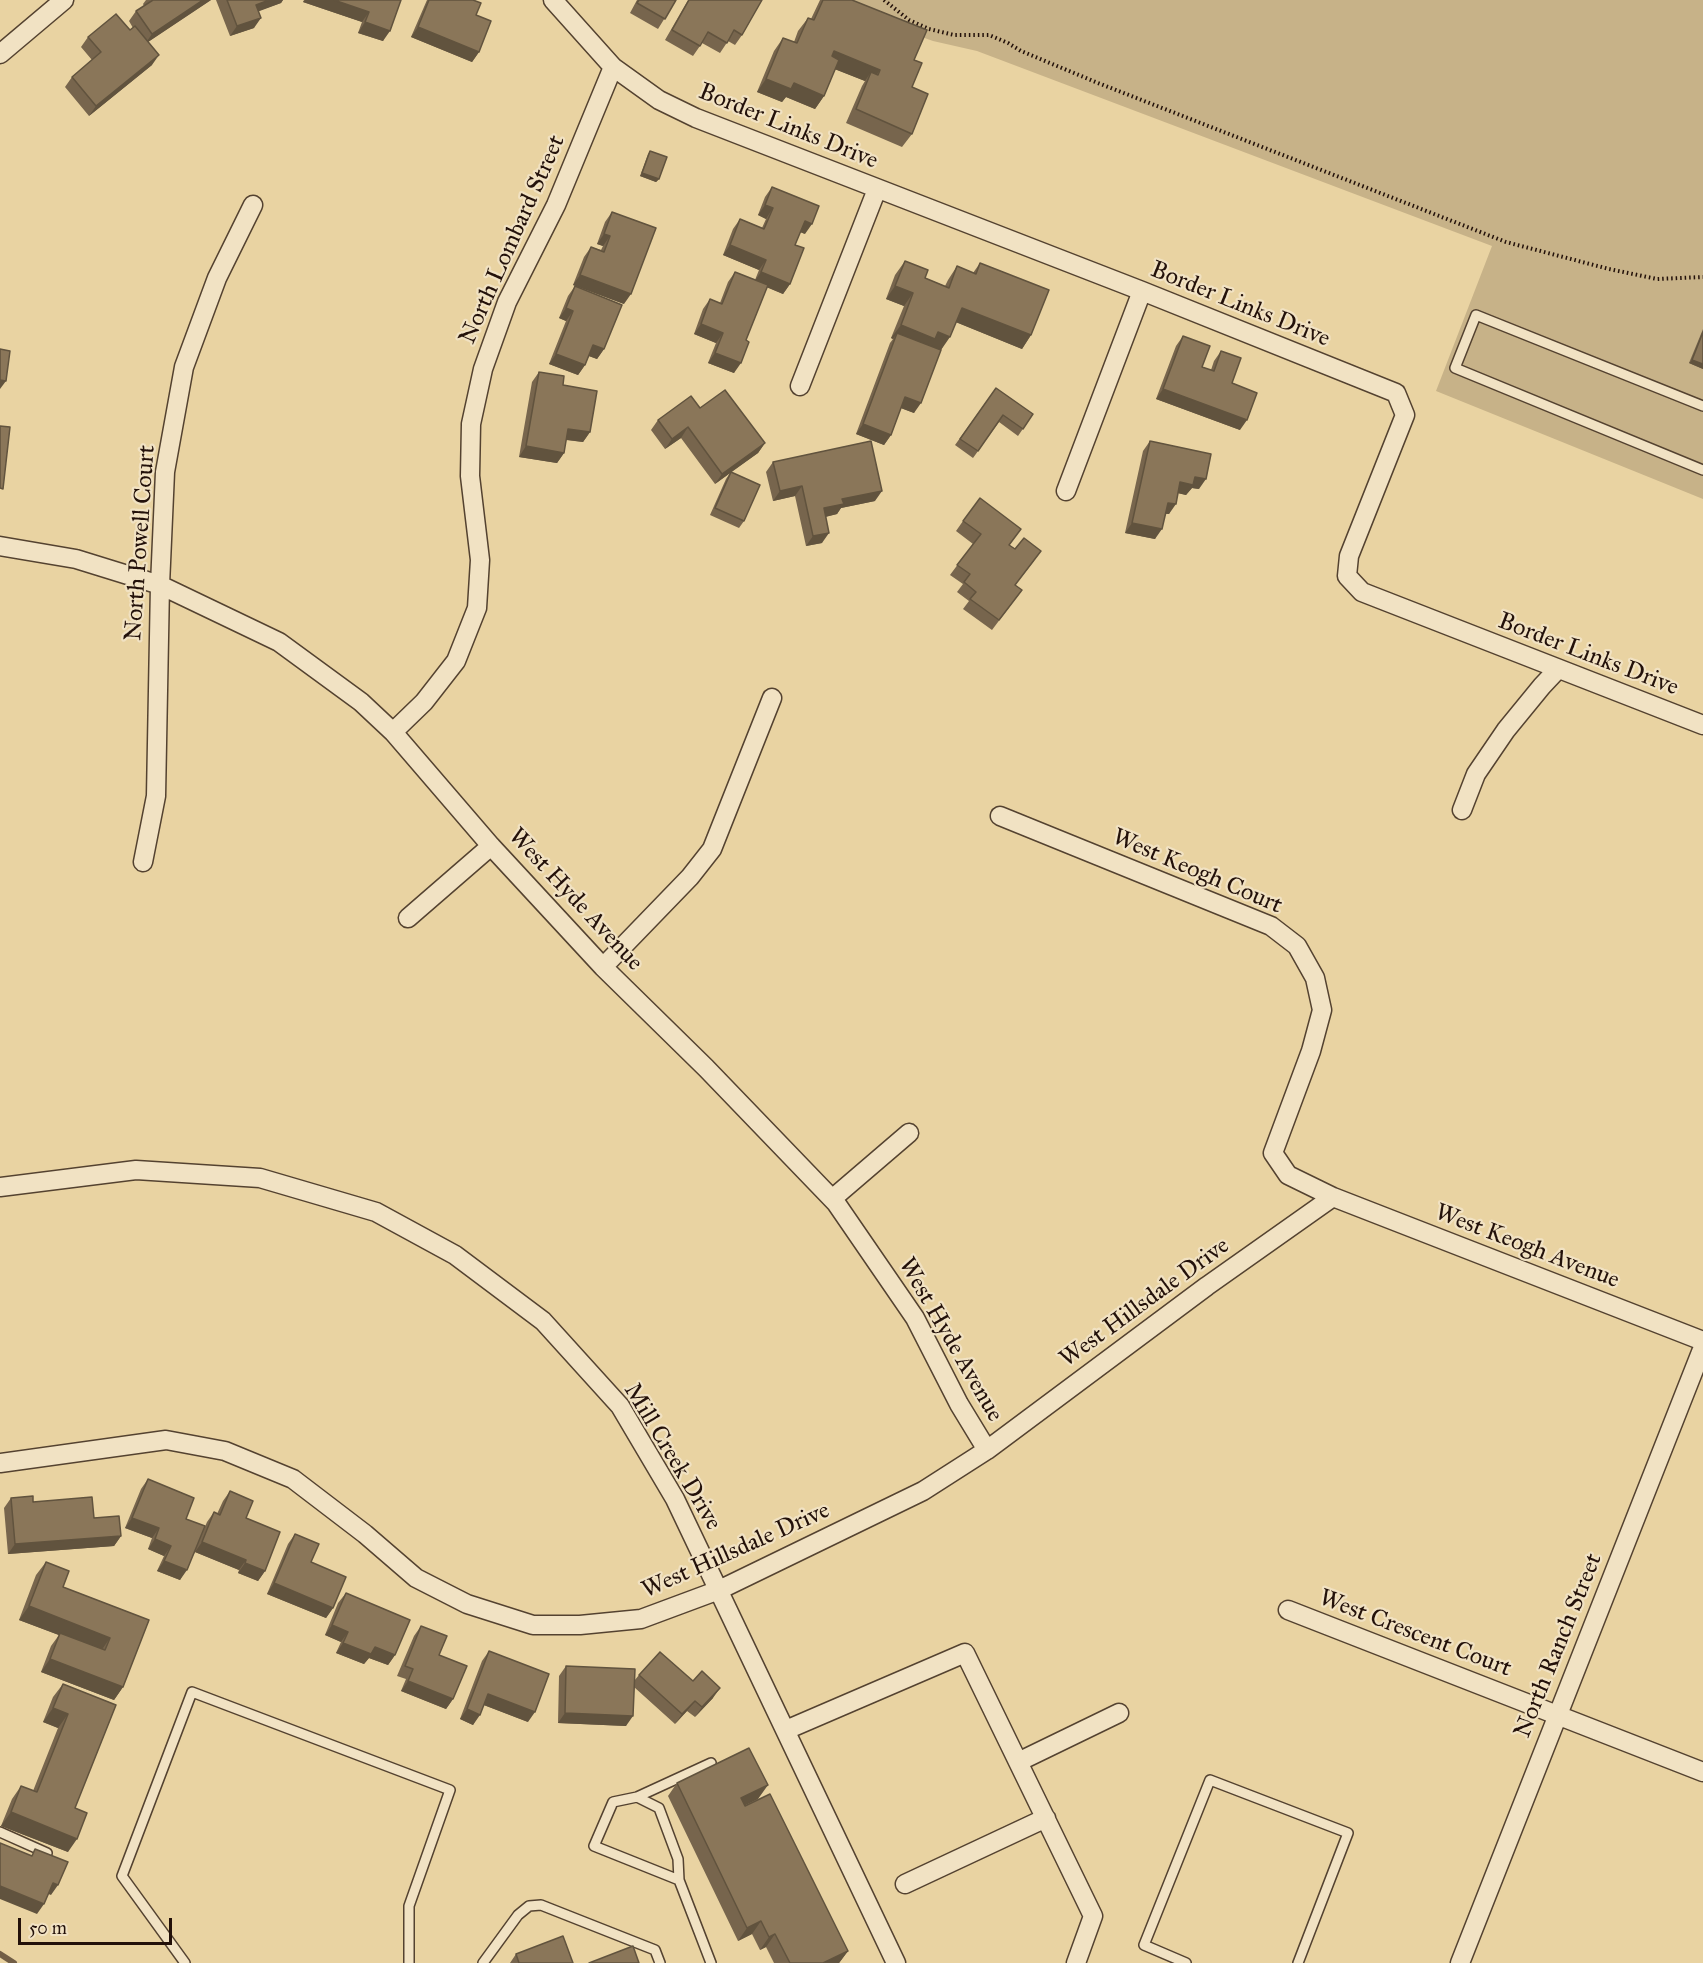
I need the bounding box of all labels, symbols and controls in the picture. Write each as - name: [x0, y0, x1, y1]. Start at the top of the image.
- street label: Border Links Drive: [694, 78, 882, 176]
- street label: North Lombard Street: [454, 131, 572, 349]
- street label: Border Links Drive: [1146, 256, 1334, 354]
- street label: North Powell Court: [120, 444, 162, 642]
- street label: Border Links Drive: [1494, 607, 1682, 703]
- street label: West Hyde Avenue: [501, 823, 649, 977]
- street label: West Keogh Court: [1108, 823, 1286, 921]
- street label: West Keogh Avenue: [1431, 1199, 1623, 1295]
- street label: West Hillsdale Drive: [1055, 1232, 1235, 1374]
- street label: West Hyde Avenue: [891, 1253, 1009, 1427]
- street label: Mill Creek Drive: [617, 1378, 727, 1536]
- street label: West Hillsdale Drive: [638, 1497, 834, 1605]
- street label: North Ranch Street: [1509, 1550, 1609, 1742]
- street label: West Crescent Court: [1315, 1584, 1515, 1684]
- scale bar: [21, 1906, 176, 1944]
- text: 50 m: [29, 1917, 67, 1939]

